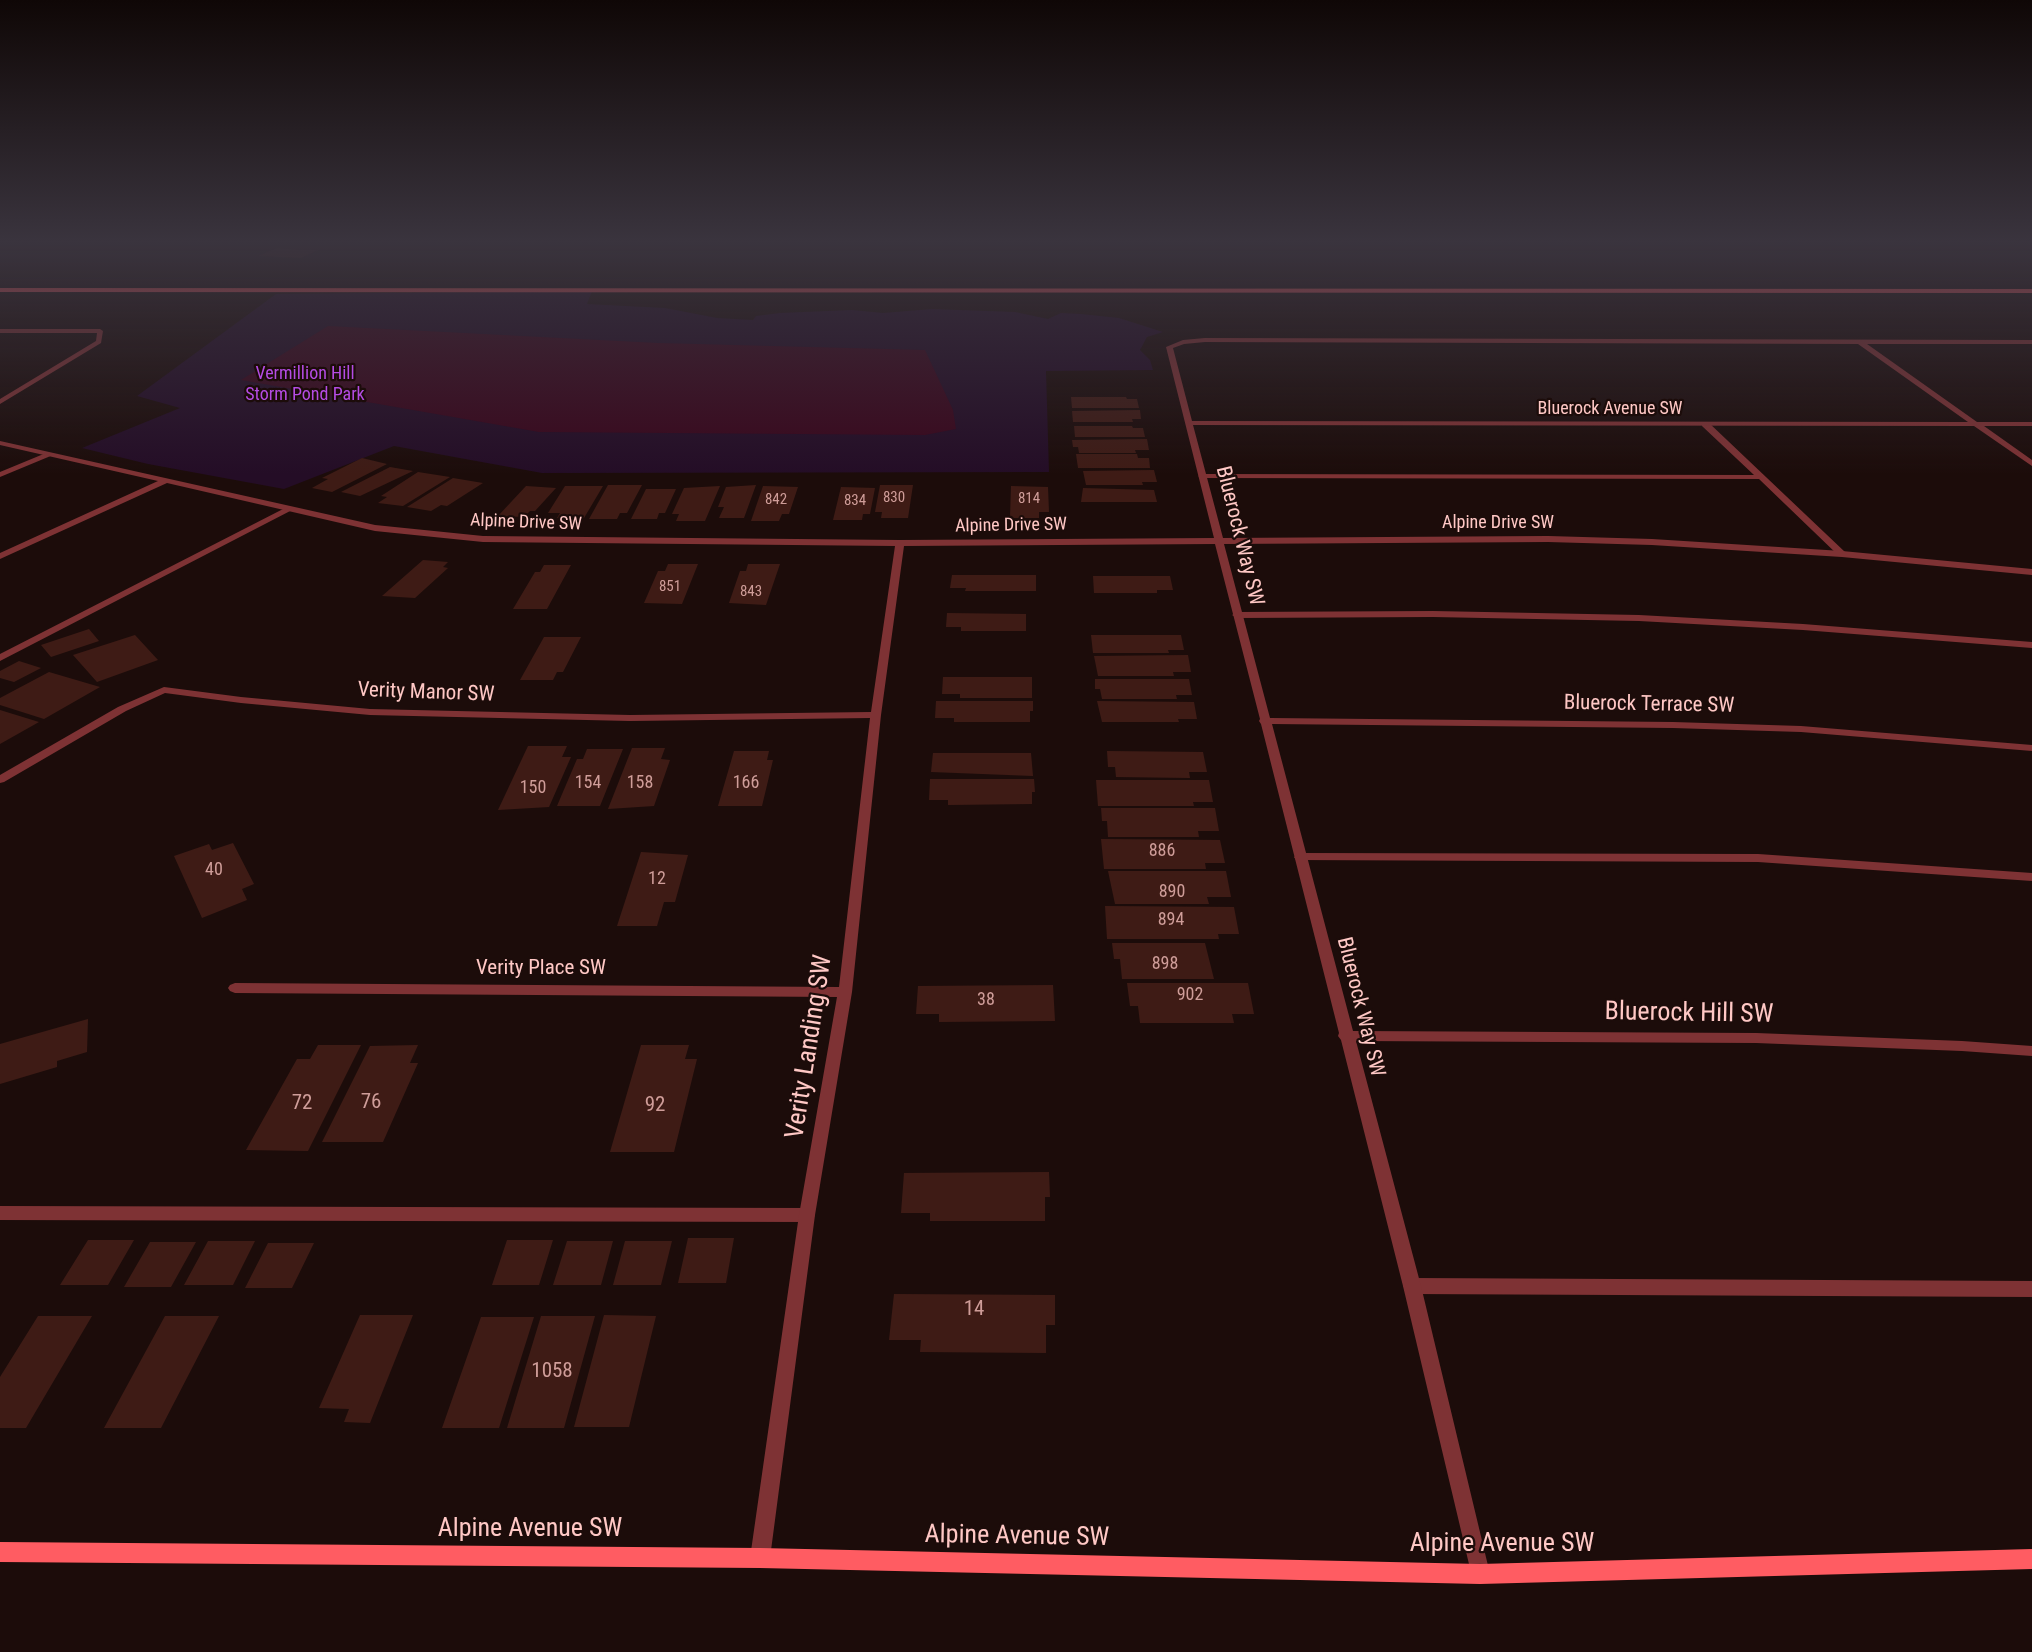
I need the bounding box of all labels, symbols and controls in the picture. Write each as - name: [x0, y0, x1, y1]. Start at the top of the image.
- park label: Vermillion Hill Storm Pond Park: [245, 363, 365, 406]
- street label: Bluerock Avenue SW: [1538, 398, 1682, 420]
- street label: Bluerock Way SW: [1209, 464, 1269, 608]
- house number: 830: [883, 489, 905, 507]
- house number: 814: [1018, 490, 1040, 508]
- house number: 842: [765, 491, 787, 509]
- house number: 834: [844, 492, 866, 510]
- street label: Alpine Drive SW: [470, 510, 582, 536]
- street label: Alpine Drive SW: [1442, 512, 1554, 534]
- street label: Alpine Drive SW: [955, 514, 1067, 538]
- house number: 851: [659, 578, 681, 596]
- house number: 843: [740, 583, 762, 601]
- street label: Verity Manor SW: [357, 678, 495, 708]
- street label: Bluerock Terrace SW: [1564, 691, 1734, 719]
- house number: 154: [575, 772, 601, 794]
- house number: 158: [627, 772, 653, 794]
- house number: 166: [733, 772, 759, 794]
- house number: 150: [520, 777, 546, 799]
- house number: 886: [1149, 840, 1175, 862]
- house number: 40: [205, 859, 223, 881]
- house number: 12: [648, 868, 666, 890]
- house number: 890: [1159, 881, 1185, 903]
- house number: 894: [1158, 909, 1184, 931]
- street label: Bluerock Way SW: [1330, 935, 1390, 1079]
- street label: Verity Landing SW: [780, 953, 840, 1141]
- house number: 898: [1152, 953, 1178, 975]
- street label: Verity Place SW: [476, 956, 606, 982]
- house number: 902: [1177, 984, 1203, 1006]
- house number: 38: [977, 989, 995, 1011]
- street label: Bluerock Hill SW: [1604, 997, 1774, 1031]
- house number: 76: [361, 1090, 381, 1116]
- house number: 72: [292, 1091, 312, 1117]
- house number: 92: [645, 1093, 665, 1119]
- house number: 14: [964, 1297, 984, 1323]
- house number: 1058: [531, 1359, 573, 1385]
- street label: Alpine Avenue SW: [438, 1513, 622, 1545]
- street label: Alpine Avenue SW: [924, 1520, 1110, 1554]
- street label: Alpine Avenue SW: [1410, 1528, 1594, 1560]

